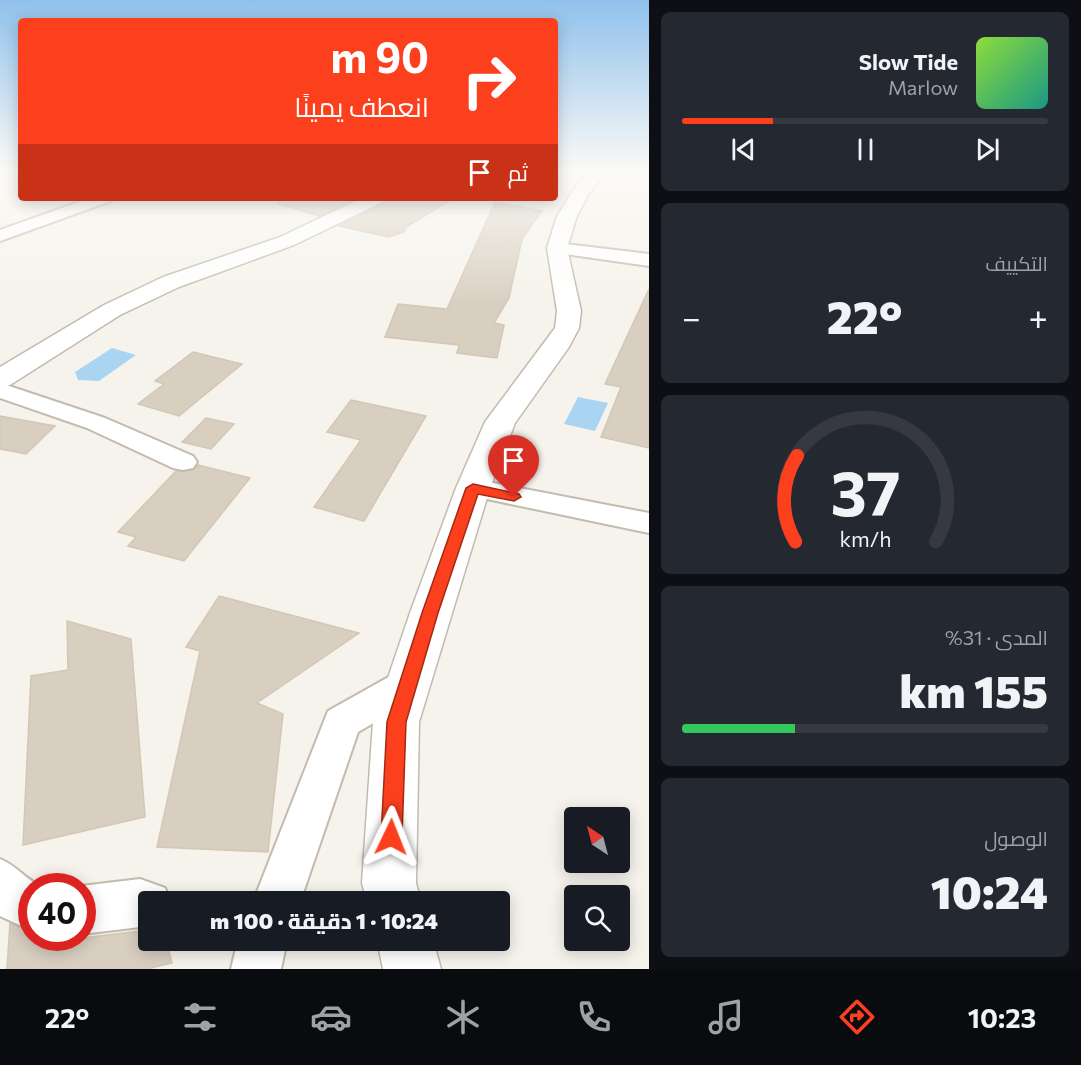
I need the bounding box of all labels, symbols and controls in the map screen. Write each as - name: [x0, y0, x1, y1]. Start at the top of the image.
- text: 90 m: [330, 30, 429, 82]
- icon: right: [450, 42, 528, 120]
- text: Slow Tide: [859, 48, 958, 75]
- text: Marlow: [888, 75, 958, 99]
- text: انعطف يمينًا: [294, 90, 429, 123]
- icon: previous: [727, 133, 760, 166]
- icon: pause: [849, 133, 882, 166]
- icon: next: [971, 133, 1004, 166]
- icon: arrive: [463, 156, 496, 189]
- text: ثم: [508, 159, 528, 186]
- text: التكييف: [985, 251, 1048, 275]
- text: 22°: [827, 288, 903, 343]
- text: −: [682, 296, 701, 337]
- text: +: [1029, 296, 1048, 337]
- pin: [488, 435, 539, 497]
- icon: arrive: [497, 444, 530, 477]
- text: 37: [830, 453, 900, 529]
- text: km/h: [839, 525, 891, 551]
- text: المدى · 31%: [945, 625, 1048, 649]
- text: 155 km: [900, 662, 1048, 717]
- position arrow: [359, 805, 423, 869]
- north arrow: [564, 807, 630, 873]
- map controls: [564, 807, 630, 951]
- text: الوصول: [984, 826, 1048, 850]
- text: 10:24: [931, 863, 1048, 918]
- speed limit sign: 40: [18, 873, 96, 951]
- button: search: [564, 885, 630, 951]
- text: 10:24 · 1 دقيقة · 100 m: [210, 907, 438, 934]
- icon: filters: [179, 996, 221, 1038]
- icon: car: [310, 996, 352, 1038]
- icon: climate: [442, 996, 484, 1038]
- icon: phone: [573, 996, 615, 1038]
- icon: music: [705, 996, 747, 1038]
- icon: directions: [836, 996, 878, 1038]
- text: 22°: [45, 1001, 89, 1034]
- text: 10:23: [968, 1001, 1036, 1034]

